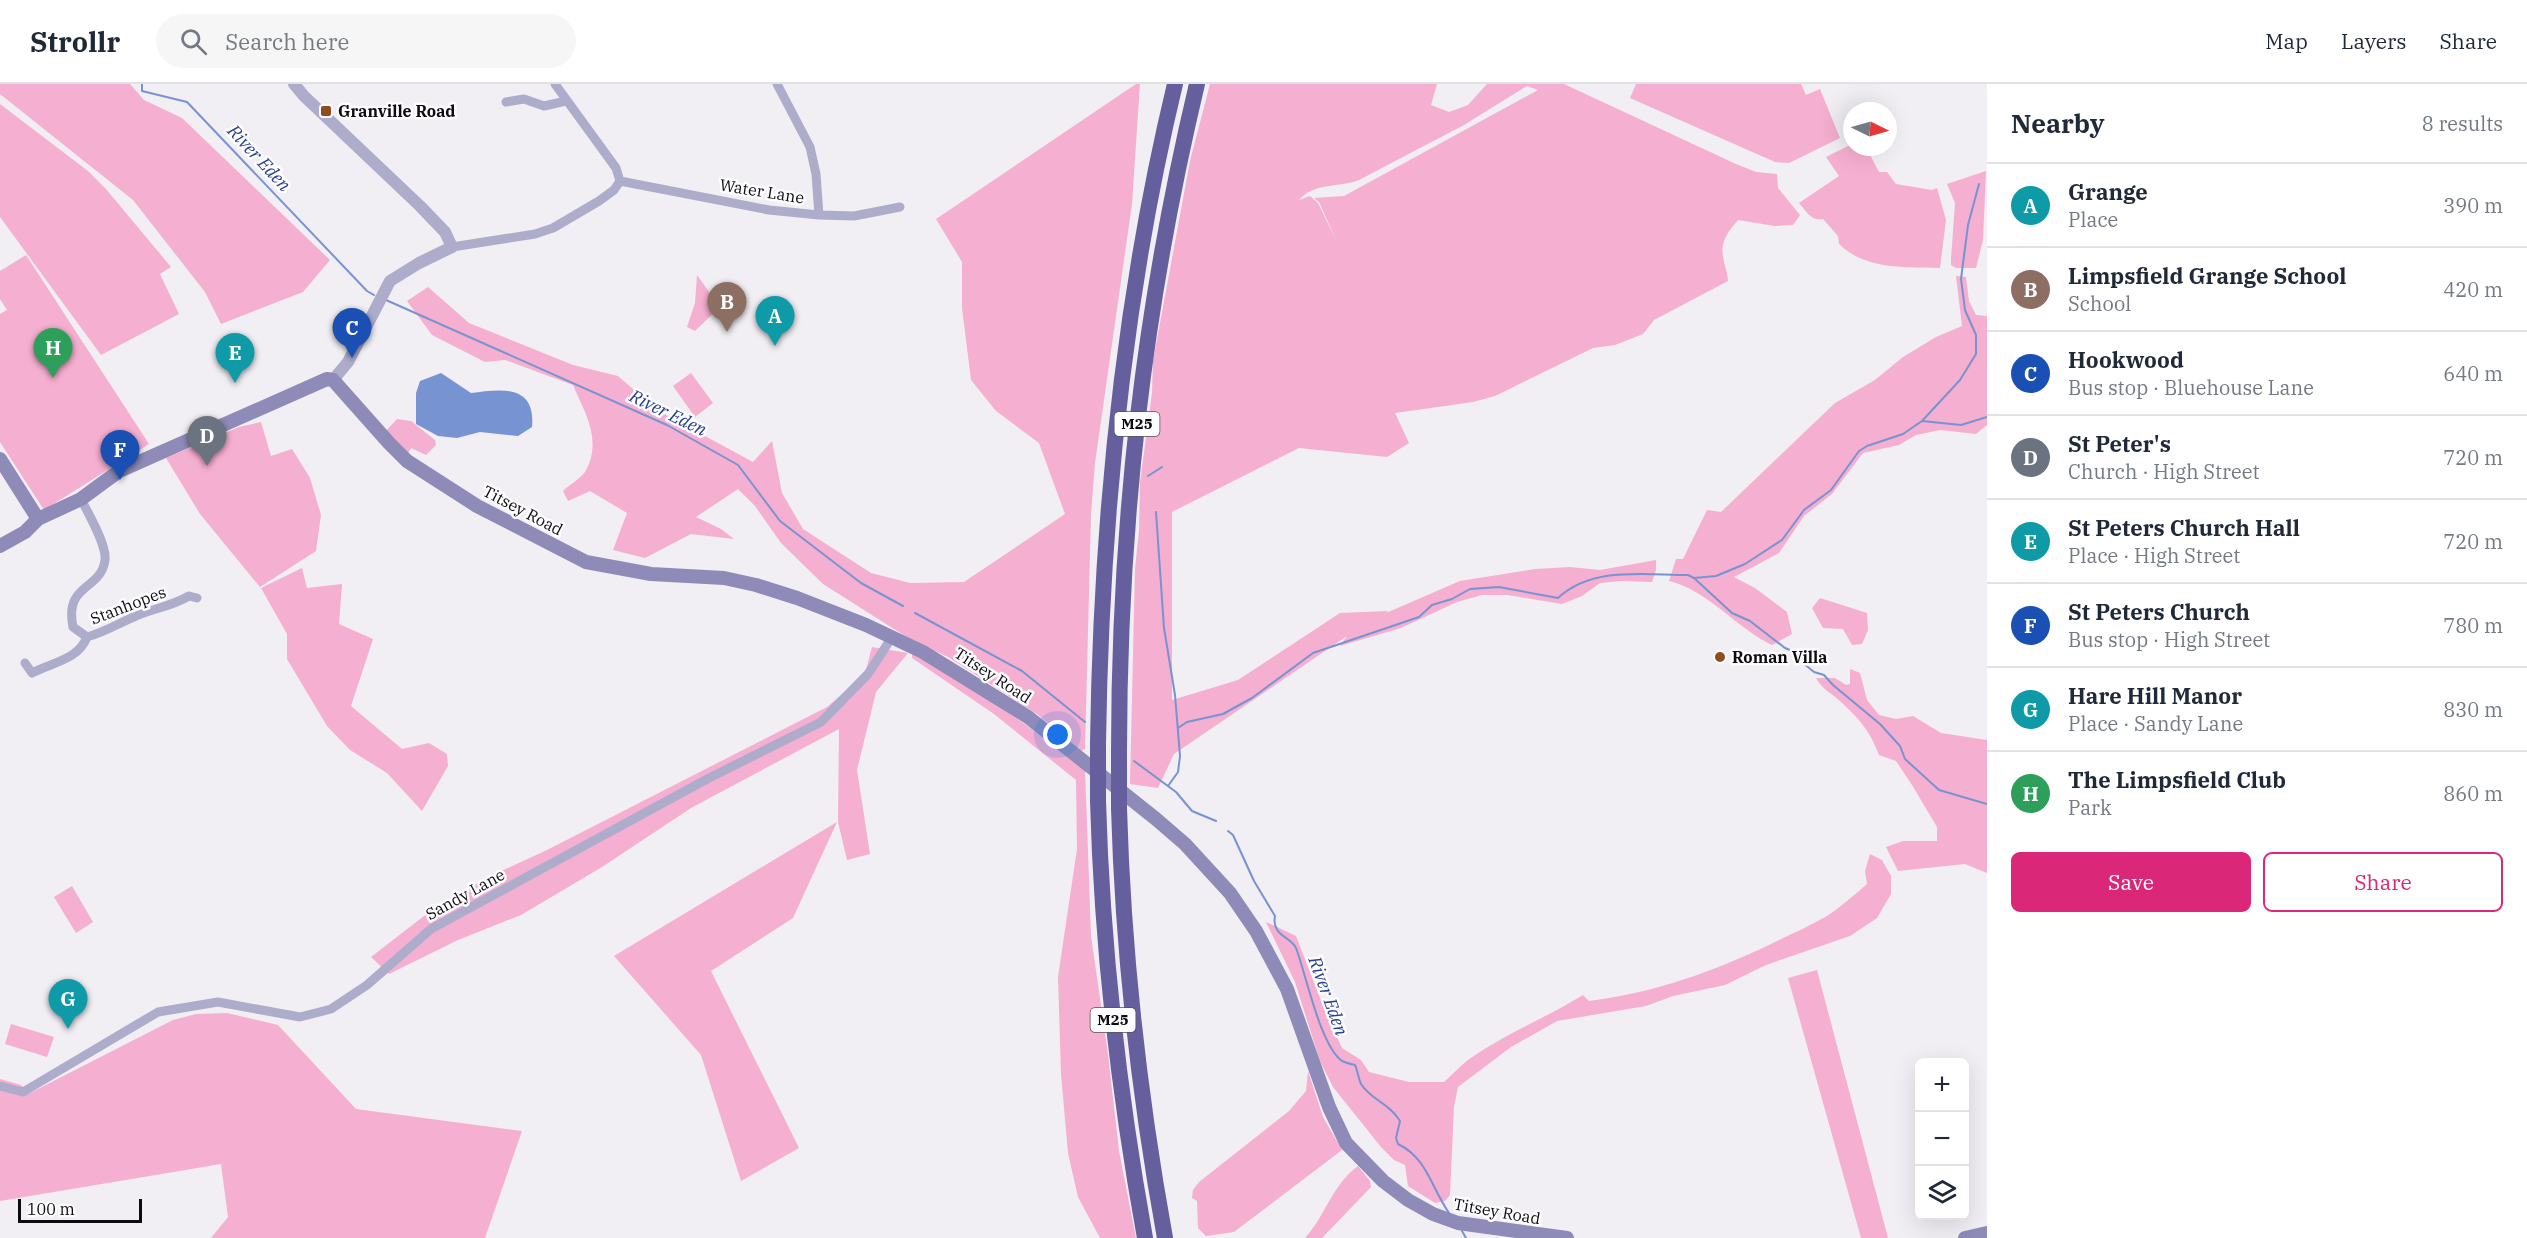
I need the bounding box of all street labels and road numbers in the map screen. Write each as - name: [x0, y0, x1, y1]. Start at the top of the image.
- street label: Water Lane: [718, 174, 806, 208]
- road number: M25: [1114, 412, 1160, 436]
- street label: Titsey Road: [480, 481, 567, 540]
- street label: Stanhopes: [87, 581, 169, 629]
- street label: Titsey Road: [951, 643, 1036, 707]
- street label: Sandy Lane: [422, 864, 508, 924]
- road number: M25: [1090, 1008, 1136, 1032]
- street label: Titsey Road: [1452, 1194, 1542, 1229]

